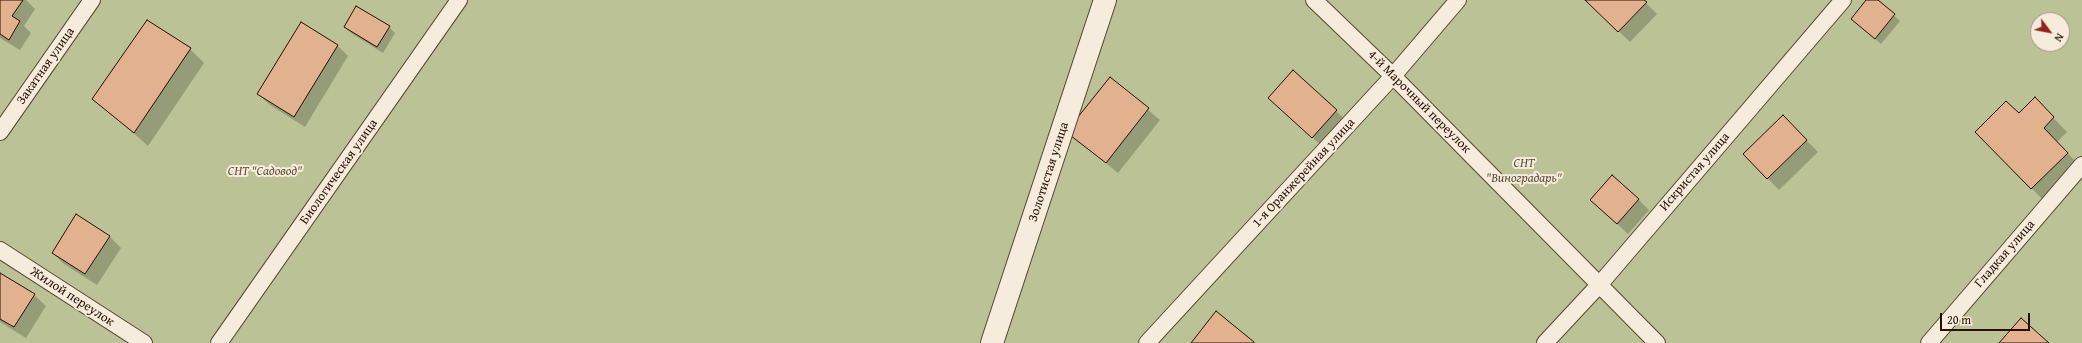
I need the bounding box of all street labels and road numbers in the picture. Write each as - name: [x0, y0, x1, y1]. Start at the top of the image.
- street label: Закатная улица: [14, 24, 78, 108]
- street label: 4-й Марочный переулок: [1364, 47, 1474, 157]
- street label: 1-я Оранжерейная улица: [1249, 115, 1359, 231]
- street label: Биологическая улица: [297, 116, 381, 228]
- street label: Золотистая улица: [1026, 120, 1072, 224]
- street label: Искристая улица: [1657, 130, 1733, 214]
- street label: Гладкая улица: [1971, 217, 2039, 291]
- street label: Жилой переулок: [27, 264, 117, 330]

